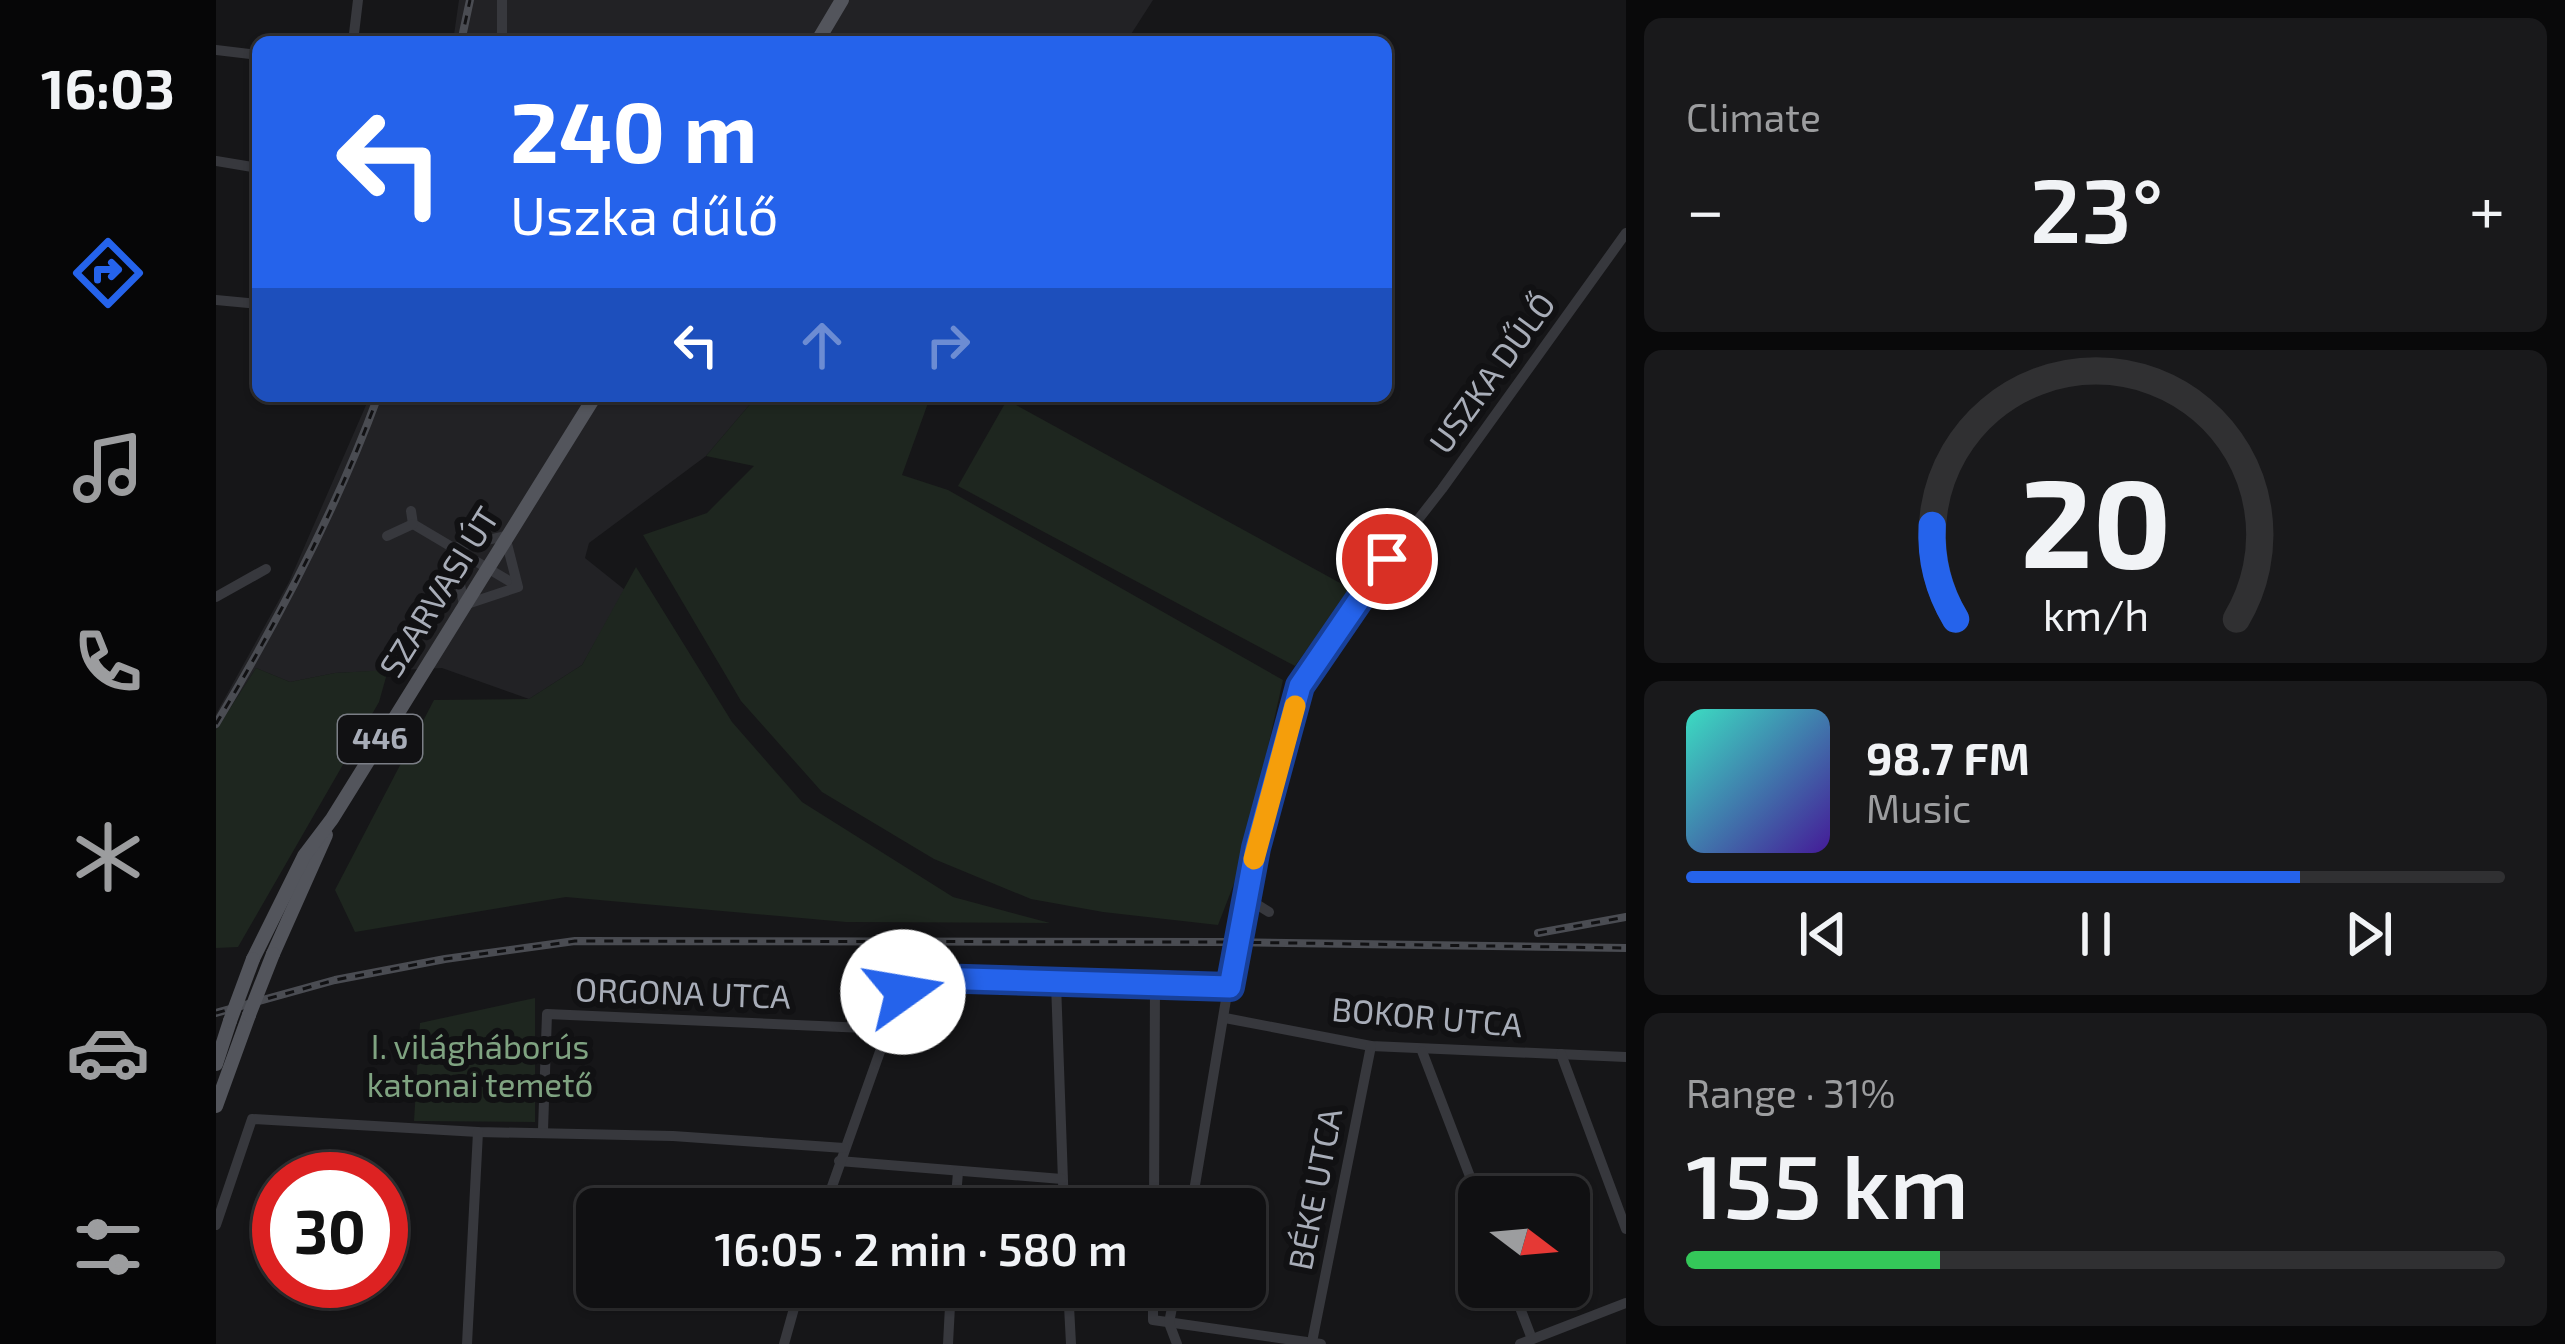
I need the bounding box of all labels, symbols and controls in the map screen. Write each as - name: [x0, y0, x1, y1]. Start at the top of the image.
- text: 16:03: [41, 55, 175, 120]
- text: 240 m: [510, 79, 757, 180]
- icon: left: [312, 84, 468, 240]
- text: Climate: [1686, 93, 1821, 140]
- text: 23°: [2030, 153, 2164, 261]
- text: −: [1686, 168, 1725, 247]
- text: +: [2469, 168, 2505, 247]
- text: Uszka dűlő: [510, 181, 779, 246]
- icon: directions: [66, 231, 150, 315]
- street label: USZKA DŰLŐ: [1420, 285, 1563, 460]
- icon: left: [663, 312, 729, 378]
- icon: ahead: [789, 312, 855, 378]
- icon: right: [915, 312, 981, 378]
- icon: music: [66, 426, 150, 510]
- text: 20: [2020, 444, 2171, 594]
- street label: SZARVASI ÚT: [370, 499, 506, 684]
- pin: [1336, 508, 1438, 610]
- icon: arrive: [1354, 526, 1420, 592]
- text: km/h: [2042, 588, 2149, 640]
- icon: phone: [66, 620, 150, 704]
- road number: 446: [338, 715, 422, 763]
- text: 98.7 FM: [1866, 730, 2030, 784]
- text: Music: [1866, 784, 1971, 831]
- icon: climate: [66, 815, 150, 899]
- icon: previous: [1790, 901, 1856, 967]
- icon: pause: [2063, 901, 2129, 967]
- icon: next: [2336, 901, 2402, 967]
- position arrow: [840, 929, 966, 1055]
- street label: ORGONA UTCA: [575, 968, 792, 1016]
- street label: BOKOR UTCA: [1330, 988, 1524, 1044]
- icon: car: [66, 1010, 150, 1094]
- park label: I. világháborús katonai temető: [367, 1026, 593, 1104]
- text: Range · 31%: [1686, 1069, 1895, 1116]
- street label: BÉKE UTCA: [1279, 1104, 1349, 1273]
- text: 155 km: [1686, 1129, 1969, 1237]
- speed limit sign: 30: [252, 1152, 408, 1308]
- north arrow: [1458, 1176, 1590, 1308]
- map controls: [1458, 1176, 1590, 1308]
- icon: filters: [66, 1205, 150, 1289]
- text: 16:05 · 2 min · 580 m: [714, 1221, 1128, 1275]

